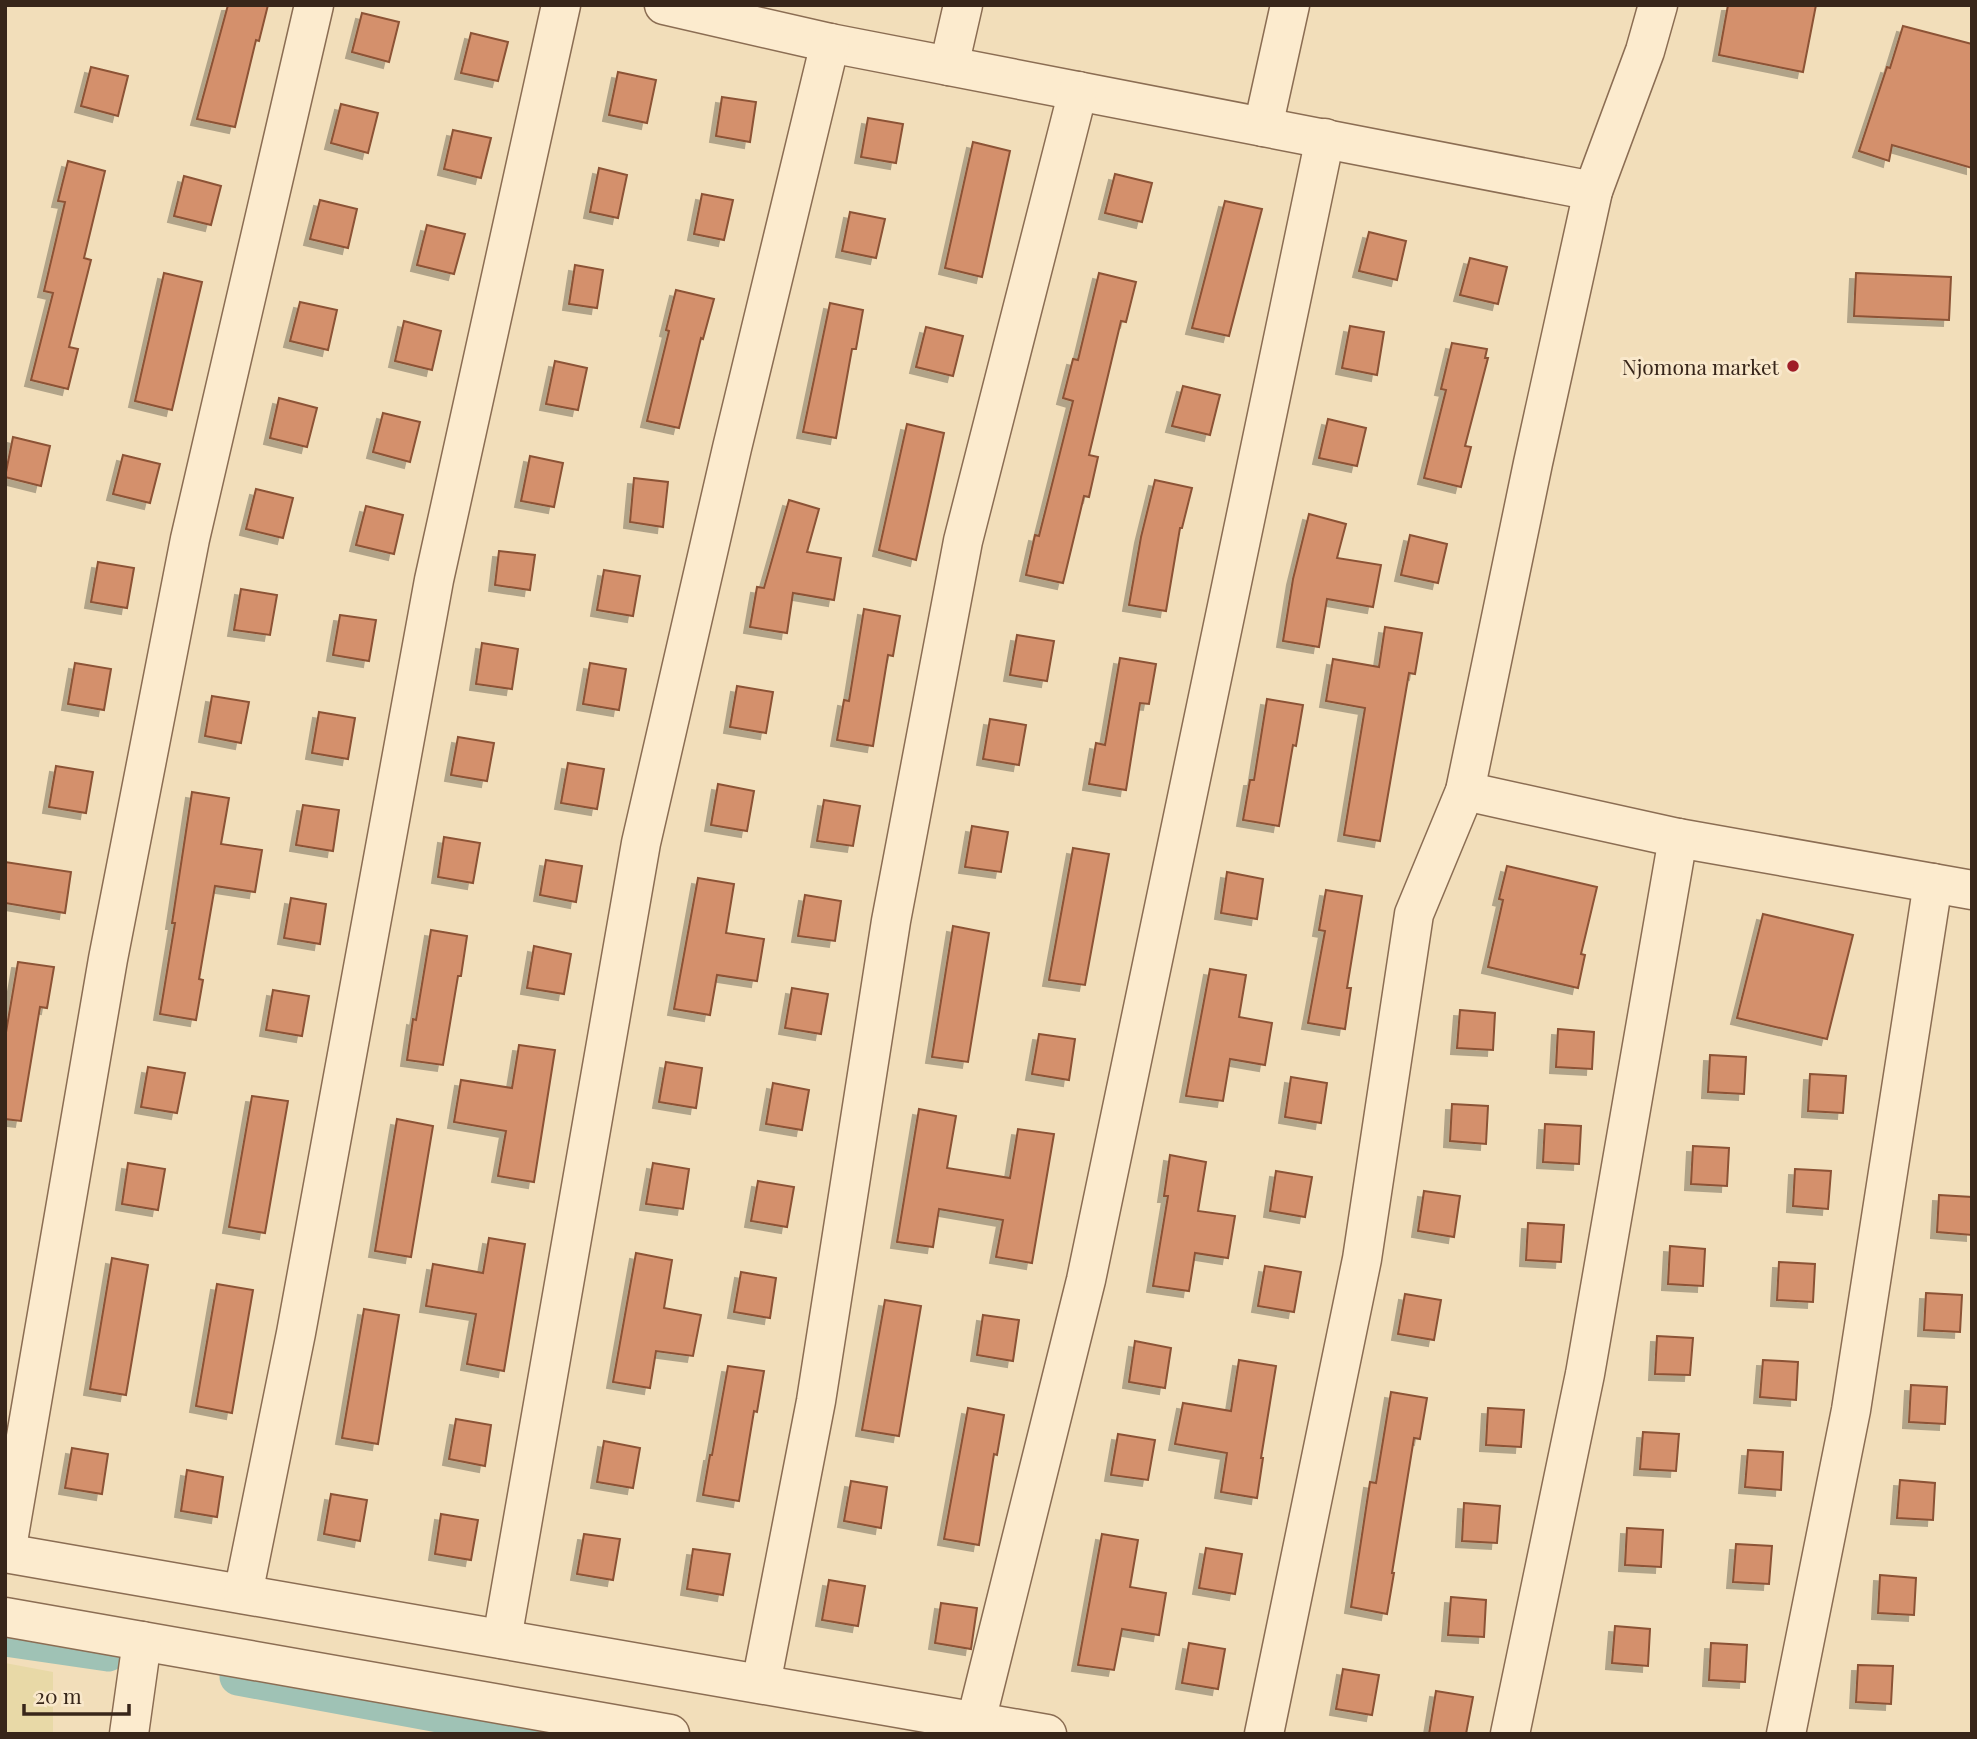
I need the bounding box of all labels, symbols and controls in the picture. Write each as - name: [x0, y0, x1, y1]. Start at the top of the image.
- place label: Njomona market: [1622, 352, 1780, 380]
- marker: Njomona market: [1785, 358, 1801, 374]
- scale bar: [24, 1672, 130, 1716]
- text: 20 m: [35, 1681, 82, 1709]

